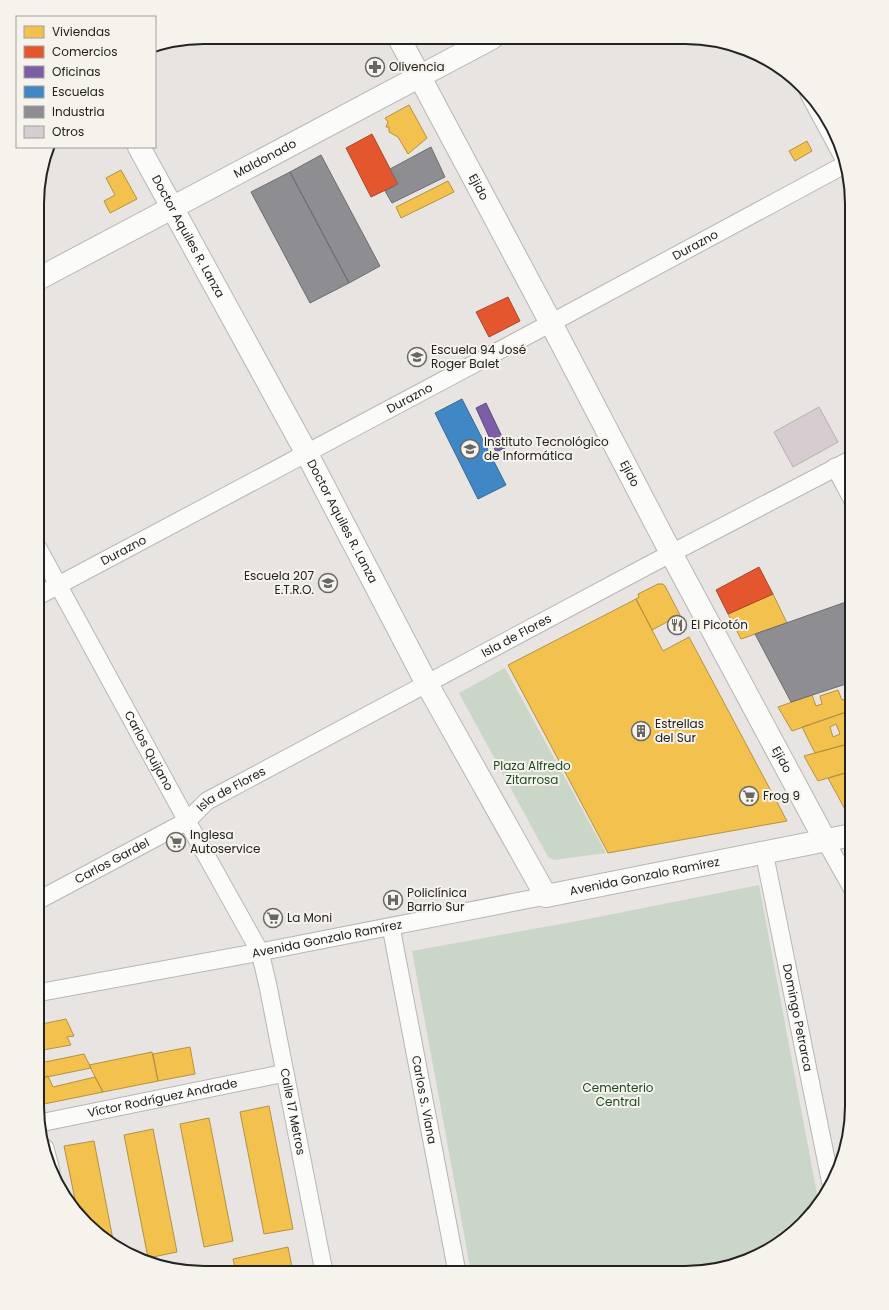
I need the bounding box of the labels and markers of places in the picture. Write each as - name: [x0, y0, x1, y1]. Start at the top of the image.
- pharmacy icon: Olivencia: [364, 56, 386, 78]
- place label: Olivencia: [389, 58, 445, 75]
- place label: Escuela 94 José Roger Balet: [431, 341, 526, 372]
- school or university icon: Escuela 94 José Roger Balet: [406, 346, 428, 368]
- place label: Instituto Tecnológico de Informática: [484, 433, 609, 464]
- school or university icon: Instituto Tecnológico de Informática: [459, 438, 481, 460]
- place label: Escuela 207 E.T.R.O.: [244, 567, 314, 598]
- school or university icon: Escuela 207 E.T.R.O.: [317, 572, 339, 594]
- restaurant icon: El Picotón: [666, 614, 688, 636]
- place label: El Picotón: [691, 616, 748, 633]
- place label: Estrellas del Sur: [655, 715, 704, 746]
- building icon: Estrellas del Sur: [630, 720, 652, 742]
- supermarket icon: Frog 9: [738, 785, 760, 807]
- place label: Frog 9: [763, 787, 800, 804]
- place label: Inglesa Autoservice: [190, 826, 260, 857]
- supermarket icon: Inglesa Autoservice: [165, 831, 187, 853]
- place label: Policlínica Barrio Sur: [407, 884, 467, 915]
- hospital icon: Policlínica Barrio Sur: [382, 889, 404, 911]
- supermarket icon: La Moni: [262, 907, 284, 929]
- place label: La Moni: [287, 909, 332, 926]

